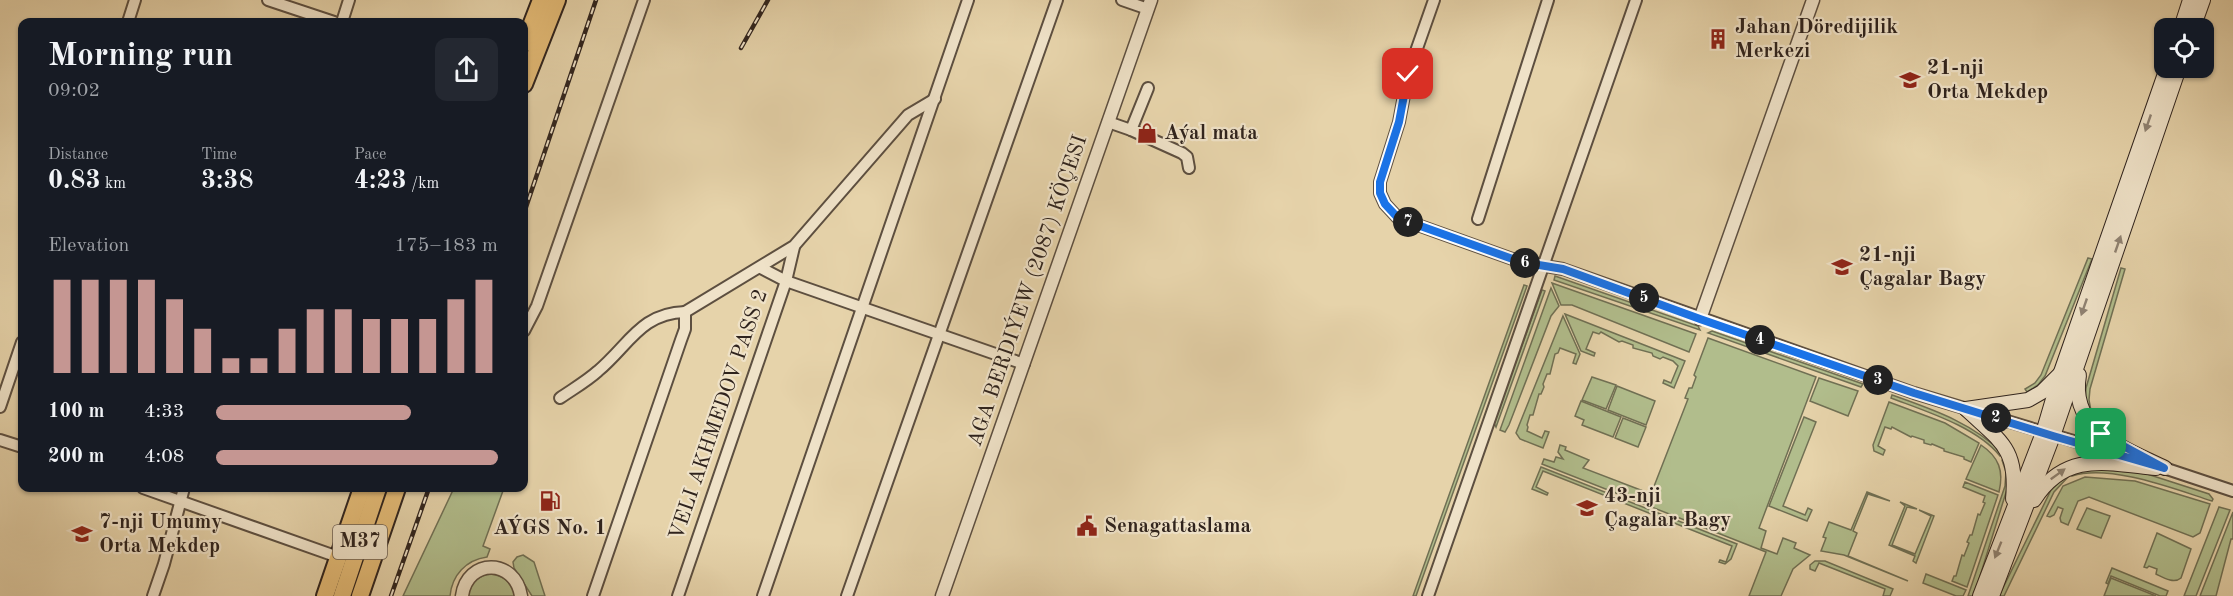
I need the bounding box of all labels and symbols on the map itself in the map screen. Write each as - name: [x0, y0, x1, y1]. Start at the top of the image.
- place label: Jahan Döredijilik Merkezi: [1735, 17, 1898, 62]
- building icon: Jahan Döredijilik Merkezi: [1706, 27, 1730, 51]
- pin: [1382, 48, 1433, 99]
- place label: 21-nji Orta Mekdep: [1927, 58, 2048, 103]
- school or university icon: 21-nji Orta Mekdep: [1898, 68, 1922, 92]
- one-way arrow: [2142, 114, 2152, 132]
- shop icon: Aýal mata: [1135, 121, 1159, 145]
- place label: Aýal mata: [1164, 123, 1258, 144]
- street label: AGA BERDIÝEW (2087) KÖÇESI: [961, 131, 1091, 449]
- pin: 7: [1393, 207, 1423, 237]
- one-way arrow: [2114, 235, 2124, 253]
- place label: 21-nji Çagalar Bagy: [1859, 245, 1986, 290]
- pin: 6: [1510, 248, 1540, 278]
- school or university icon: 21-nji Çagalar Bagy: [1830, 255, 1854, 279]
- pin: 5: [1629, 283, 1659, 313]
- street label: VELI AKHMEDOV PASS 2: [666, 287, 772, 543]
- one-way arrow: [2078, 298, 2088, 316]
- pin: 4: [1745, 325, 1775, 355]
- pin: 3: [1863, 365, 1893, 395]
- pin: 2: [1981, 403, 2011, 433]
- pin: [2075, 408, 2126, 459]
- one-way arrow: [2051, 469, 2066, 481]
- place label: 43-nji Çagalar Bagy: [1604, 486, 1731, 531]
- fuel station icon: AÝGS No. 1: [538, 489, 562, 513]
- school or university icon: 43-nji Çagalar Bagy: [1575, 496, 1599, 520]
- place label: 7-nji Umumy Orta Mekdep: [99, 512, 222, 557]
- place label: AÝGS No. 1: [493, 514, 607, 539]
- public building icon: Senagattaslama: [1075, 514, 1099, 538]
- place label: Senagattaslama: [1104, 516, 1251, 537]
- school or university icon: 7-nji Umumy Orta Mekdep: [70, 522, 94, 546]
- road number: M37: [333, 525, 387, 559]
- one-way arrow: [1993, 541, 2002, 559]

